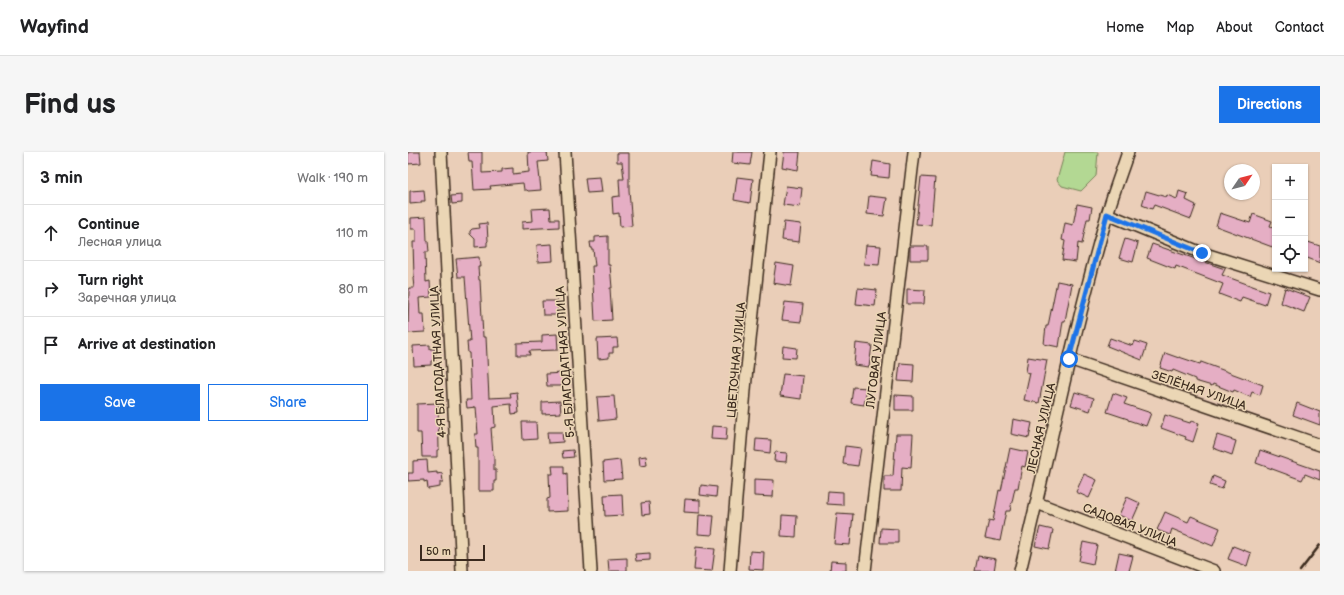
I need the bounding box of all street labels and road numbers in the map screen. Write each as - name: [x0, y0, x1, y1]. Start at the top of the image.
- street label: 4-Я БЛАГОДАТНАЯ УЛИЦА: [427, 285, 450, 438]
- street label: 5-Я БЛАГОДАТНАЯ УЛИЦА: [553, 285, 578, 438]
- street label: ЦВЕТОЧНАЯ УЛИЦА: [724, 301, 749, 418]
- street label: ЛУГОВАЯ УЛИЦА: [863, 310, 890, 410]
- street label: ЗЕЛЁНАЯ УЛИЦА: [1149, 366, 1249, 414]
- street label: ЛЕСНАЯ УЛИЦА: [1024, 381, 1059, 476]
- street label: САДОВАЯ УЛИЦА: [1081, 501, 1180, 551]

